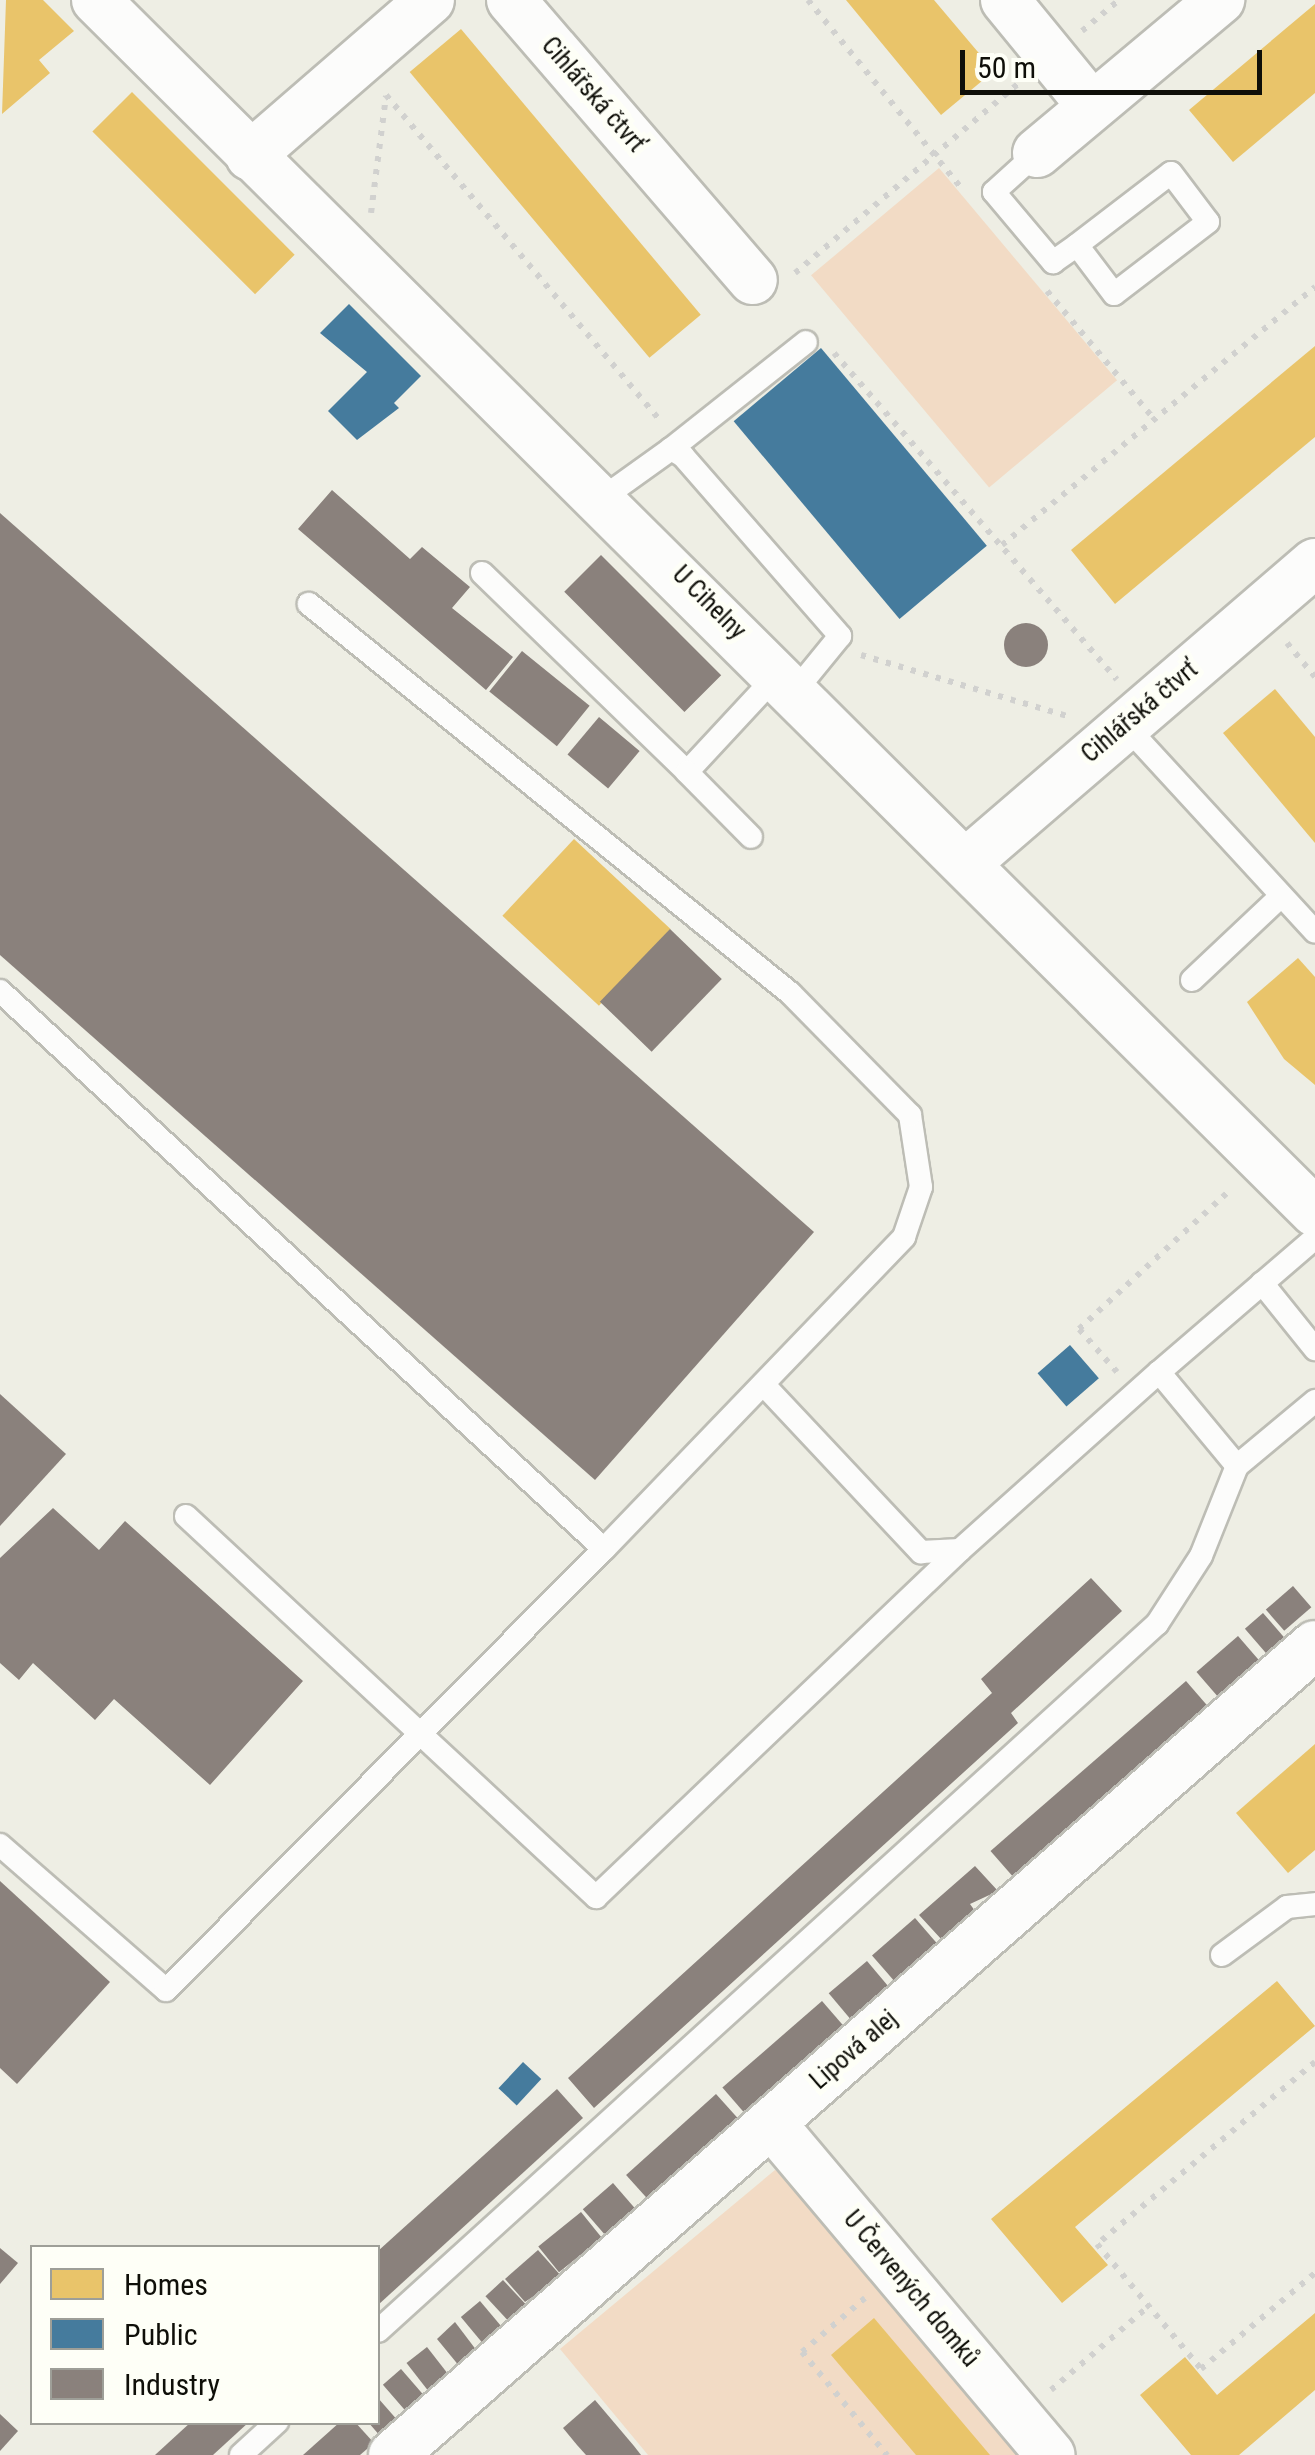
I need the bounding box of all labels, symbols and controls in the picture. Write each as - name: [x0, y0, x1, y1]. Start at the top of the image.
- scale bar: [965, 30, 1268, 92]
- street label: Cihlářská čtvrť: [535, 31, 651, 159]
- text: 50 m: [977, 50, 1036, 85]
- street label: U Cihelny: [666, 560, 752, 646]
- street label: Cihlářská čtvrť: [1076, 655, 1204, 769]
- street label: Lipová alej: [804, 2004, 904, 2096]
- street label: U Červených domků: [837, 2205, 985, 2373]
- legend: [30, 2245, 380, 2425]
- text: Homes: [124, 2267, 208, 2302]
- text: Public: [124, 2317, 198, 2352]
- text: Industry: [124, 2367, 220, 2402]

